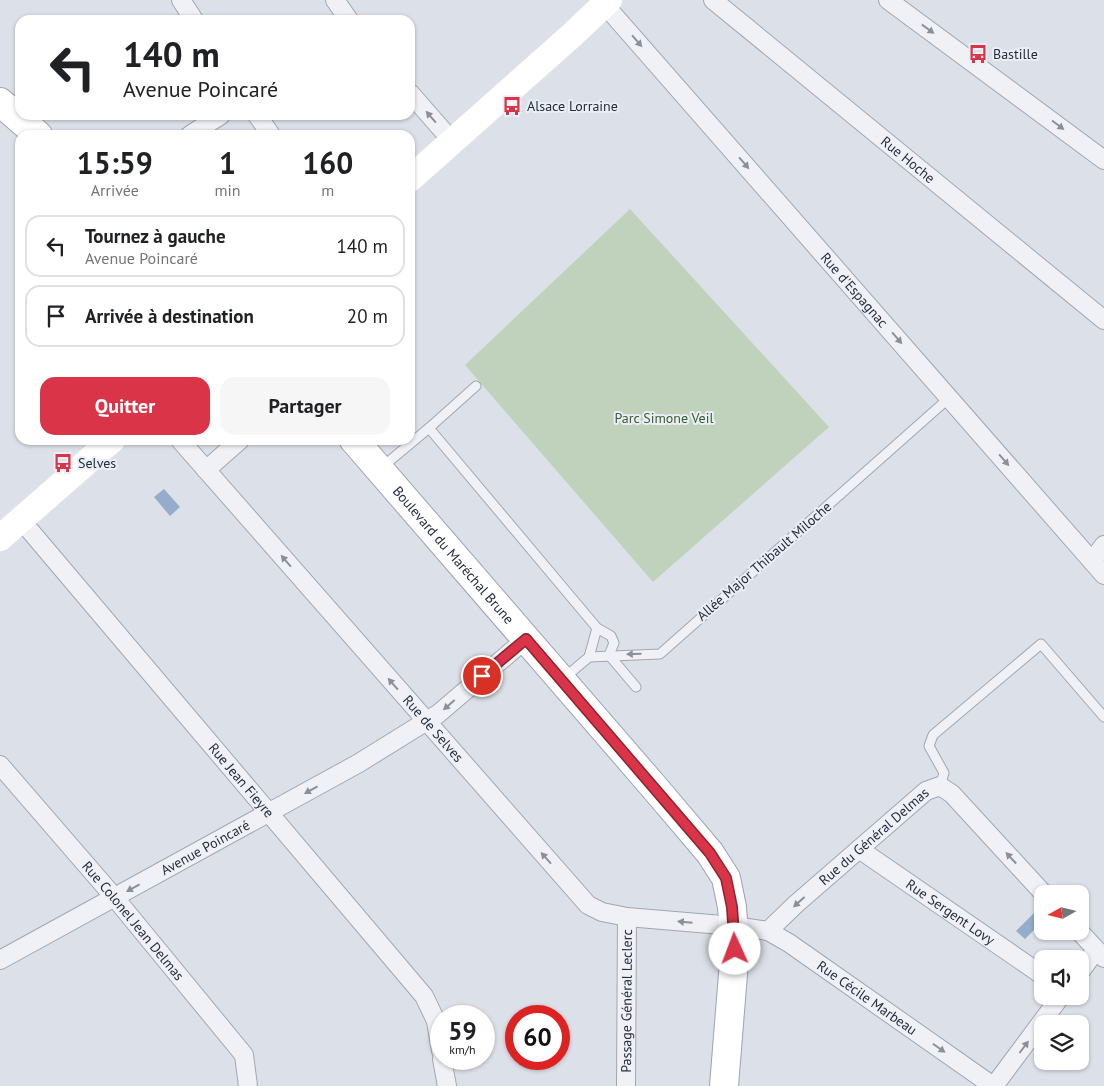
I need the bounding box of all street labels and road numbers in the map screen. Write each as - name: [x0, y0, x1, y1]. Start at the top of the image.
- street label: Rue Hoche: [877, 132, 939, 187]
- street label: Rue d'Espagnac: [817, 249, 892, 331]
- street label: Boulevard du Maréchal Brune: [389, 482, 518, 628]
- street label: Allée Major Thibault Miloche: [693, 498, 835, 624]
- street label: Rue de Selves: [399, 691, 468, 766]
- street label: Rue Jean Fieyre: [205, 739, 278, 821]
- street label: Rue du Général Delmas: [815, 784, 933, 889]
- street label: Avenue Poincaré: [157, 816, 253, 879]
- street label: Rue Colonel Jean Delmas: [78, 857, 188, 984]
- street label: Rue Sergent Lovy: [903, 875, 999, 949]
- street label: Passage Général Leclerc: [617, 929, 636, 1073]
- street label: Rue Cécile Marbeau: [813, 956, 921, 1039]

